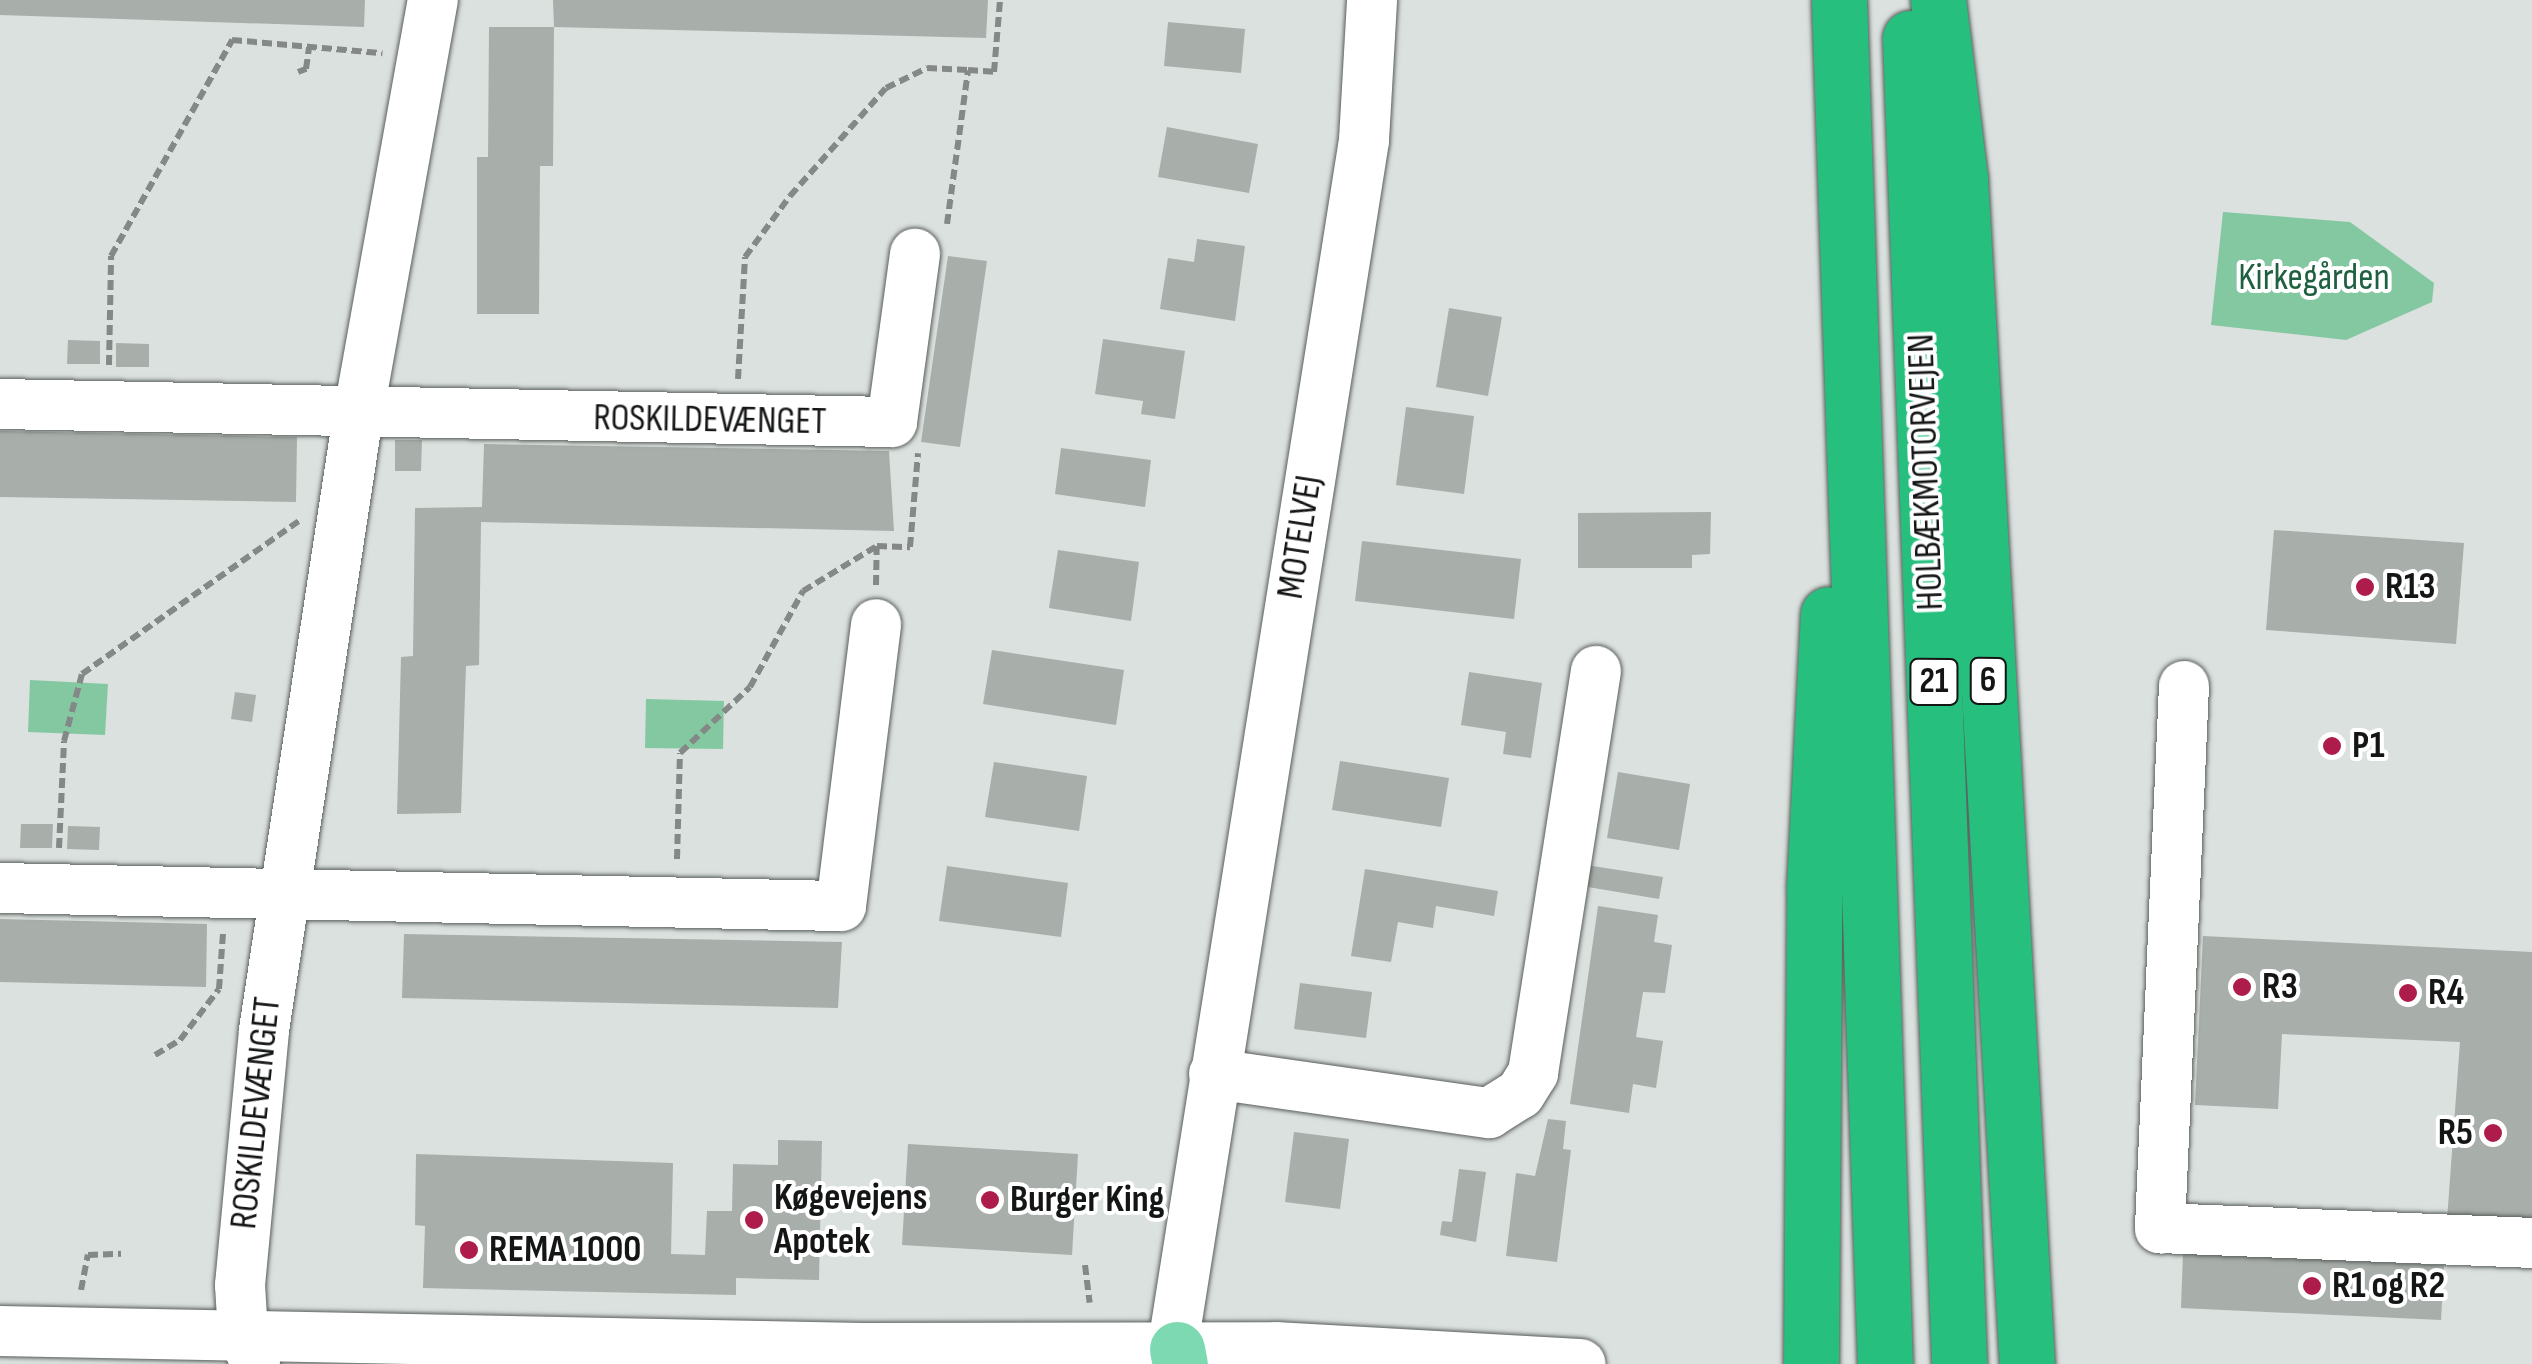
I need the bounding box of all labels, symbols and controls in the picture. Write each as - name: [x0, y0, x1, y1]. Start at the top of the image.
- park label: Kirkegården: [2238, 255, 2390, 301]
- street label: HOLBÆKMOTORVEJEN: [1898, 333, 1954, 611]
- street label: ROSKILDEVÆNGET: [593, 395, 827, 445]
- street label: MOTELVEJ: [1268, 472, 1332, 602]
- place label: R13: [2385, 564, 2436, 610]
- marker: R13: [2354, 576, 2376, 598]
- road number: 6: [1968, 651, 2008, 711]
- road number: 21: [1909, 652, 1959, 712]
- place label: P1: [2352, 723, 2385, 769]
- marker: P1: [2321, 735, 2343, 757]
- place label: R3: [2262, 964, 2298, 1010]
- place label: R4: [2428, 970, 2464, 1016]
- marker: R3: [2231, 976, 2253, 998]
- marker: R4: [2397, 982, 2419, 1004]
- street label: ROSKILDEVÆNGET: [221, 995, 291, 1231]
- place label: R5: [2438, 1110, 2473, 1156]
- marker: R5: [2482, 1122, 2504, 1144]
- place label: Køgevejens Apotek: [774, 1175, 927, 1264]
- place label: Burger King: [1010, 1177, 1165, 1223]
- marker: Burger King: [979, 1189, 1001, 1211]
- marker: Køgevejens Apotek: [743, 1209, 765, 1231]
- place label: REMA 1000: [489, 1227, 641, 1273]
- marker: REMA 1000: [458, 1239, 480, 1261]
- place label: R1 og R2: [2332, 1263, 2445, 1309]
- marker: R1 og R2: [2301, 1275, 2323, 1297]

